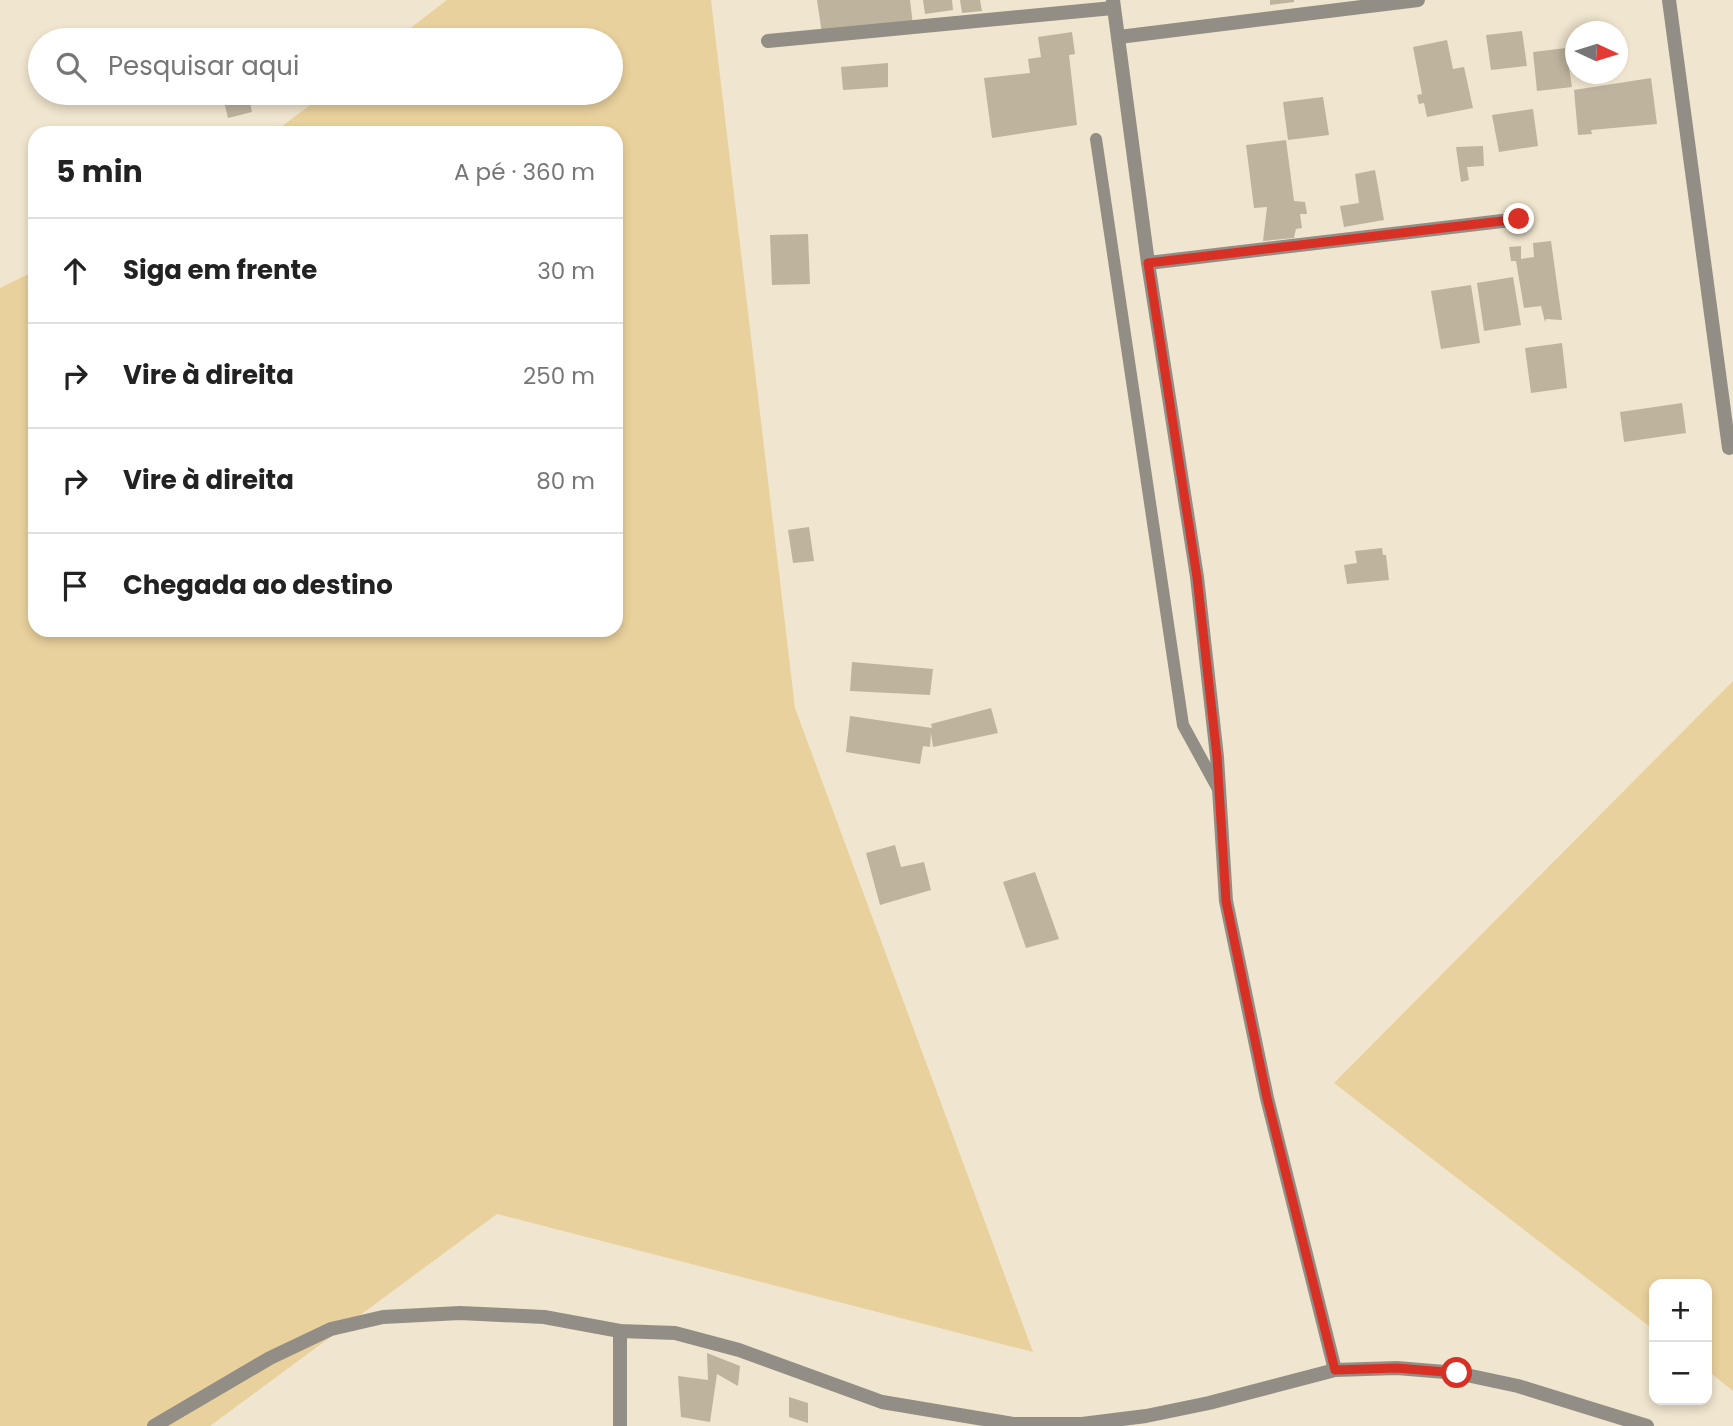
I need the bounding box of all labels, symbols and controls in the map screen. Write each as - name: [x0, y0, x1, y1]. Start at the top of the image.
- north arrow: [1565, 21, 1628, 84]
- search box: [28, 28, 623, 105]
- icon: search: [52, 48, 90, 86]
- text: Pesquisar aqui: [108, 48, 299, 84]
- text: 5 min: [56, 150, 143, 193]
- text: A pé · 360 m: [454, 156, 595, 188]
- route end: [1503, 203, 1534, 234]
- icon: ahead: [56, 252, 94, 290]
- text: Siga em frente: [123, 252, 317, 288]
- text: 30 m: [537, 255, 595, 287]
- icon: right: [56, 357, 94, 395]
- text: Vire à direita: [123, 357, 294, 393]
- text: 250 m: [523, 360, 595, 392]
- icon: right: [56, 462, 94, 500]
- text: Vire à direita: [123, 462, 294, 498]
- text: 80 m: [536, 465, 595, 497]
- icon: arrive: [56, 567, 94, 605]
- text: Chegada ao destino: [123, 567, 393, 603]
- map controls: [1649, 1279, 1712, 1405]
- button: +: [1649, 1279, 1712, 1342]
- button: −: [1649, 1342, 1712, 1405]
- route start: [1441, 1357, 1472, 1388]

